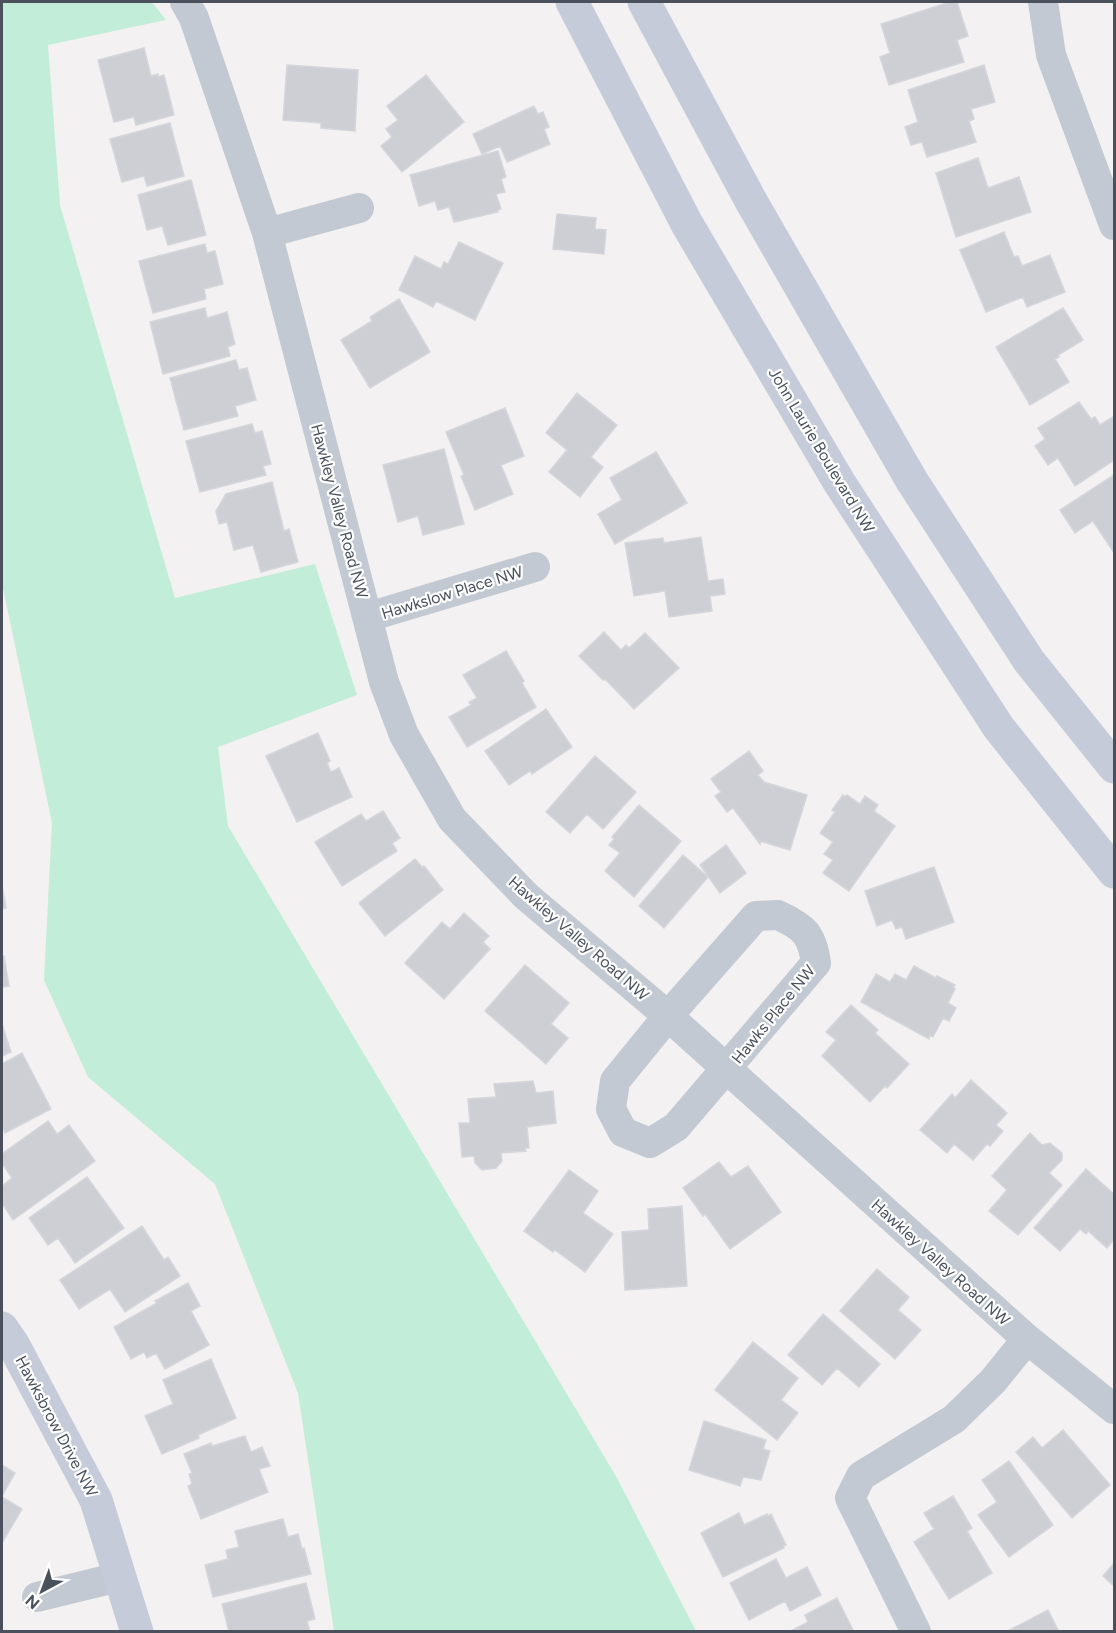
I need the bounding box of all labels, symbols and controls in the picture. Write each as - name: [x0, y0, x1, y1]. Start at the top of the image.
- street label: John Laurie Boulevard NW: [765, 364, 879, 537]
- street label: Hawkley Valley Road NW: [307, 422, 372, 601]
- street label: Hawkslow Place NW: [379, 562, 526, 623]
- street label: Hawkley Valley Road NW: [505, 872, 653, 1005]
- street label: Hawks Place NW: [728, 961, 819, 1068]
- street label: Hawkley Valley Road NW: [867, 1195, 1014, 1330]
- street label: Hawksbrow Drive NW: [11, 1353, 102, 1501]
- north arrow: [12, 1561, 72, 1621]
- text: N: [22, 1591, 43, 1613]

